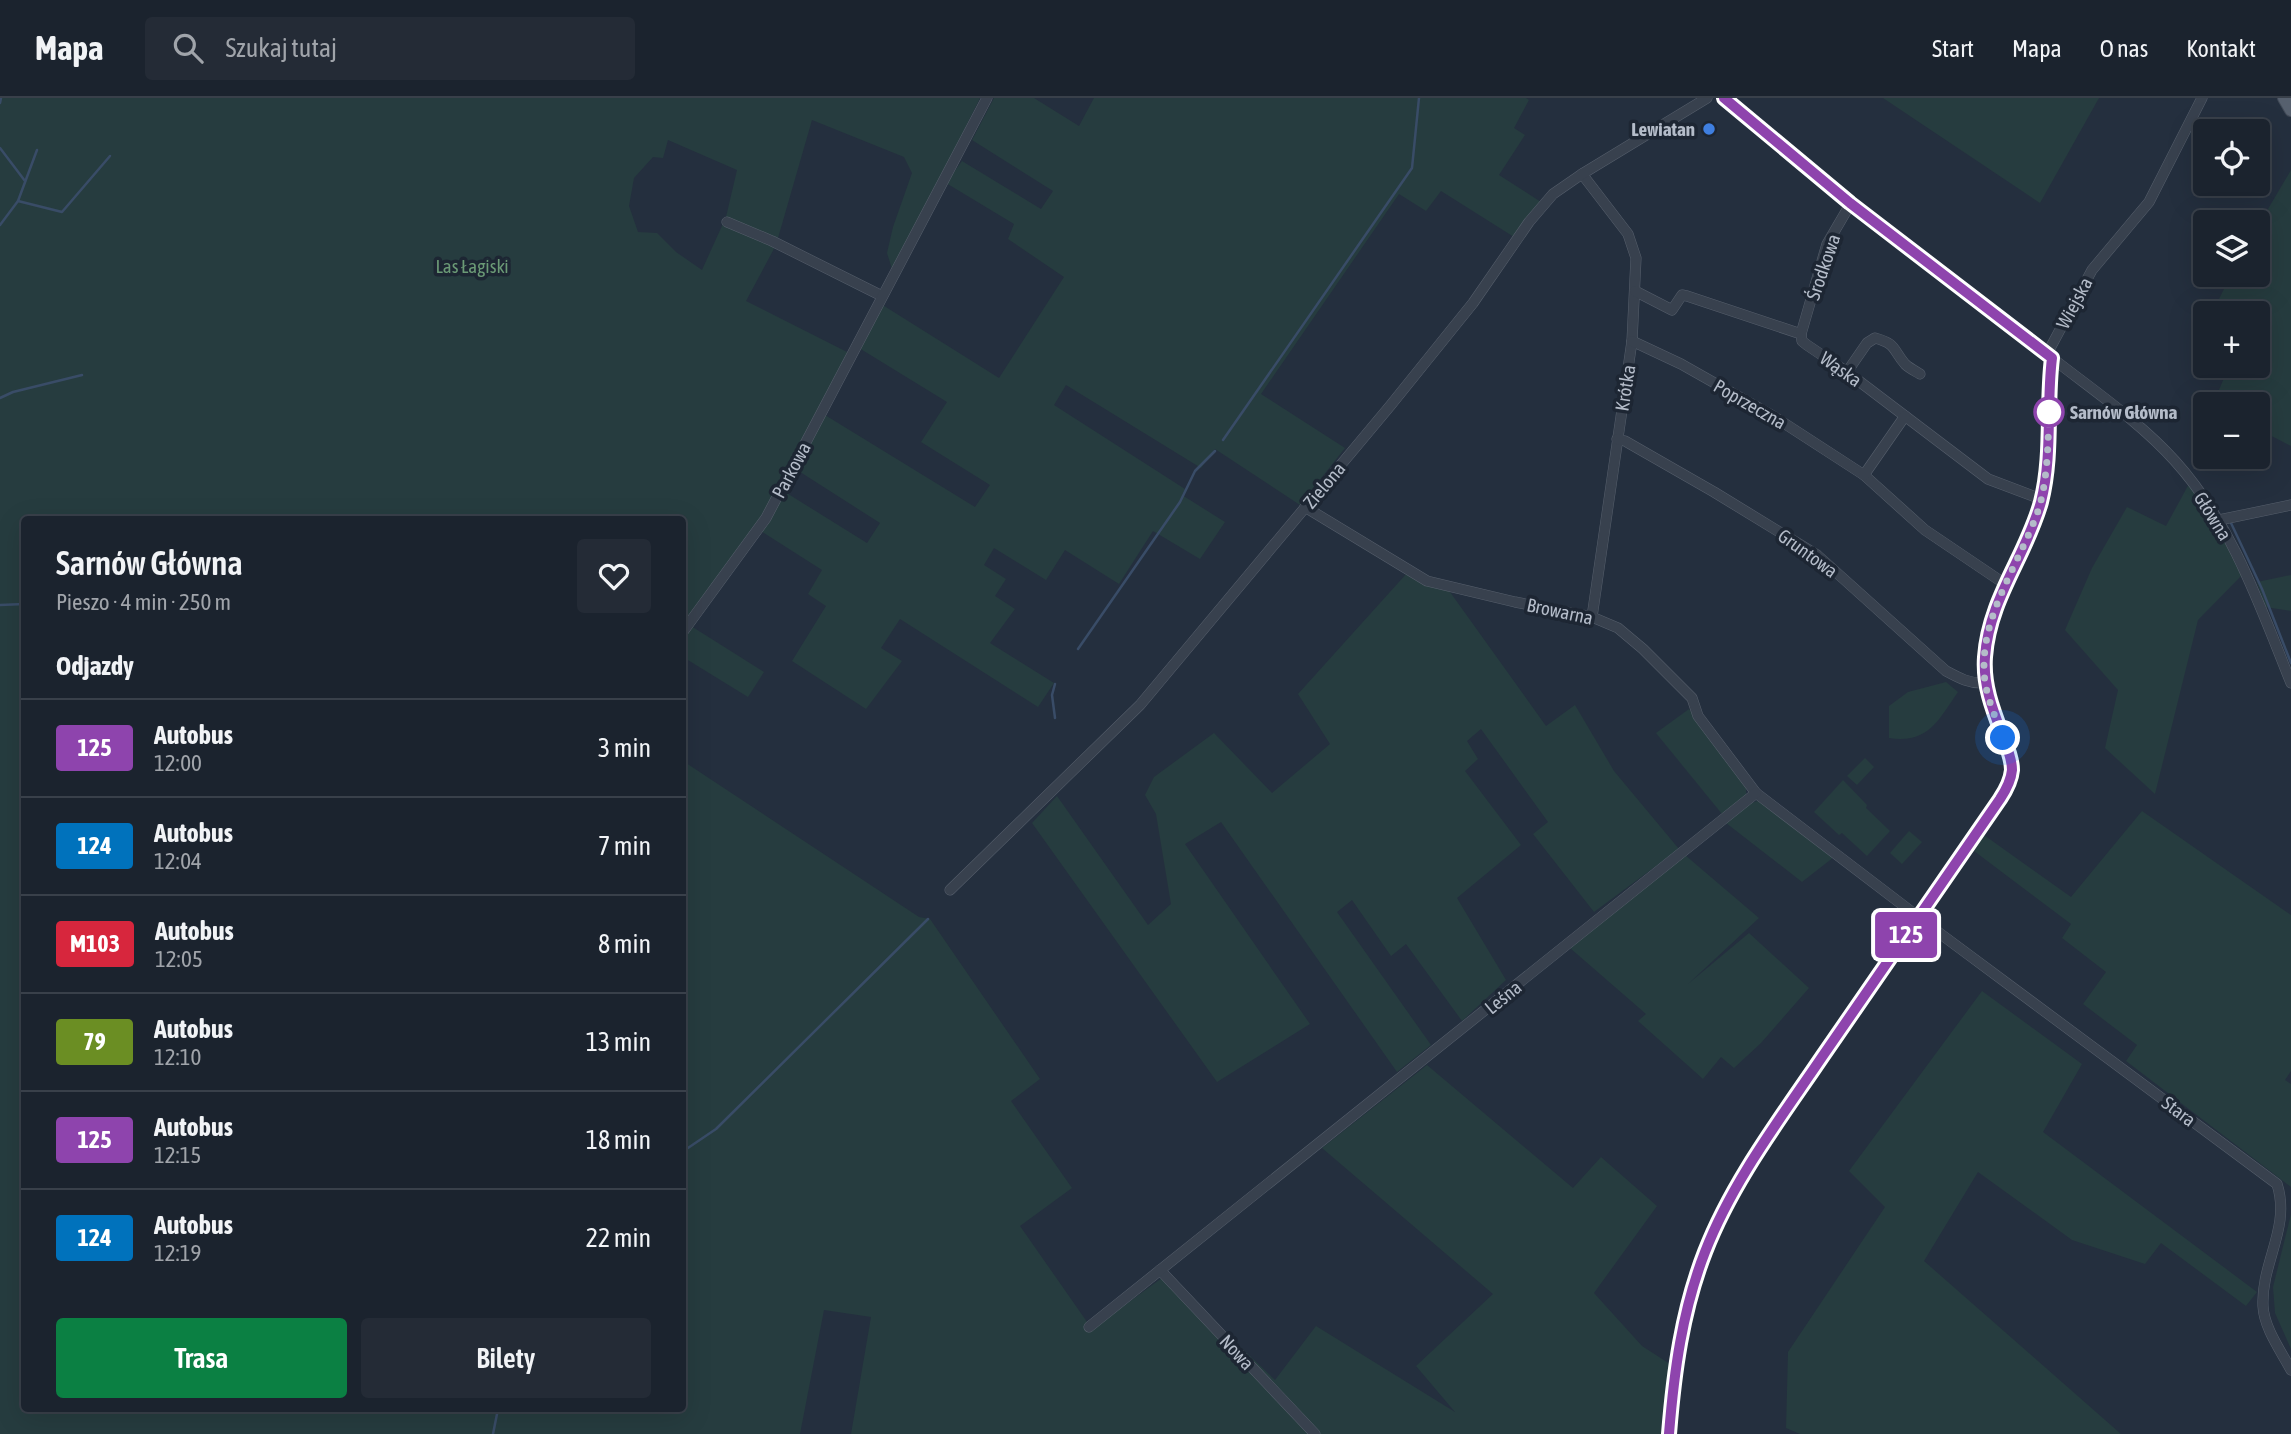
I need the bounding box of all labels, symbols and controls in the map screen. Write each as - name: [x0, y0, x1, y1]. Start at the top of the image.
- search box: [145, 17, 635, 80]
- text: Mapa: [35, 29, 103, 67]
- icon: search: [169, 29, 207, 67]
- text: Szukaj tutaj: [225, 33, 337, 63]
- text: Start: [1932, 35, 1974, 62]
- text: Mapa: [2012, 35, 2062, 62]
- text: O nas: [2100, 35, 2148, 62]
- text: Kontakt: [2186, 35, 2256, 62]
- place label: Lewiatan: [1631, 118, 1695, 140]
- map controls: [2193, 119, 2270, 469]
- button: locate: [2193, 119, 2270, 196]
- marker: Lewiatan: [1701, 121, 1717, 137]
- button: layers: [2193, 210, 2270, 287]
- street label: Środkowa: [1801, 231, 1845, 303]
- park label: Las Łagiski: [435, 255, 509, 277]
- street label: Wiejska: [2051, 274, 2097, 332]
- button: +: [2193, 301, 2270, 378]
- street label: Wąska: [1816, 347, 1866, 391]
- street label: Krótka: [1610, 363, 1640, 413]
- street label: Poprzeczna: [1710, 375, 1790, 433]
- button: −: [2193, 392, 2270, 469]
- marker: Sarnów Główna: [2034, 397, 2064, 427]
- place label: Sarnów Główna: [2070, 401, 2178, 423]
- street label: Parkowa: [767, 438, 815, 502]
- street label: Zielona: [1298, 457, 1350, 513]
- street label: Główna: [2190, 488, 2236, 544]
- street label: Gruntowa: [1774, 524, 1842, 582]
- button: heart: [577, 539, 651, 613]
- text: Sarnów Główna: [56, 544, 242, 582]
- text: Pieszo · 4 min · 250 m: [56, 589, 231, 615]
- street label: Browarna: [1525, 593, 1595, 629]
- text: Odjazdy: [56, 651, 134, 681]
- text: Autobus: [154, 720, 233, 750]
- your location: [1985, 720, 2020, 755]
- text: 3 min: [598, 733, 651, 763]
- text: 125: [78, 734, 111, 761]
- text: 12:00: [154, 750, 202, 776]
- text: Autobus: [154, 818, 233, 848]
- text: 7 min: [598, 831, 651, 861]
- text: 124: [78, 832, 111, 859]
- text: 12:04: [154, 848, 202, 874]
- line badge: 125: [1866, 912, 1946, 958]
- text: Autobus: [155, 916, 234, 946]
- text: 125: [1889, 921, 1923, 948]
- text: 8 min: [598, 929, 651, 959]
- text: M103: [70, 930, 120, 957]
- text: 12:05: [155, 946, 203, 972]
- street label: Leśna: [1480, 976, 1526, 1018]
- text: Autobus: [154, 1014, 233, 1044]
- text: 13 min: [586, 1027, 651, 1057]
- text: 79: [83, 1028, 106, 1055]
- text: 12:10: [154, 1044, 201, 1070]
- street label: Stara: [2158, 1091, 2200, 1131]
- text: Autobus: [154, 1112, 233, 1142]
- text: 18 min: [586, 1125, 651, 1155]
- text: 125: [78, 1126, 111, 1153]
- text: 12:15: [154, 1142, 201, 1168]
- text: Autobus: [154, 1210, 233, 1240]
- text: 22 min: [586, 1223, 651, 1253]
- text: 124: [78, 1224, 111, 1251]
- text: 12:19: [154, 1240, 201, 1266]
- button: Trasa: [56, 1318, 347, 1398]
- button: Bilety: [361, 1318, 651, 1398]
- street label: Nowa: [1215, 1330, 1259, 1374]

